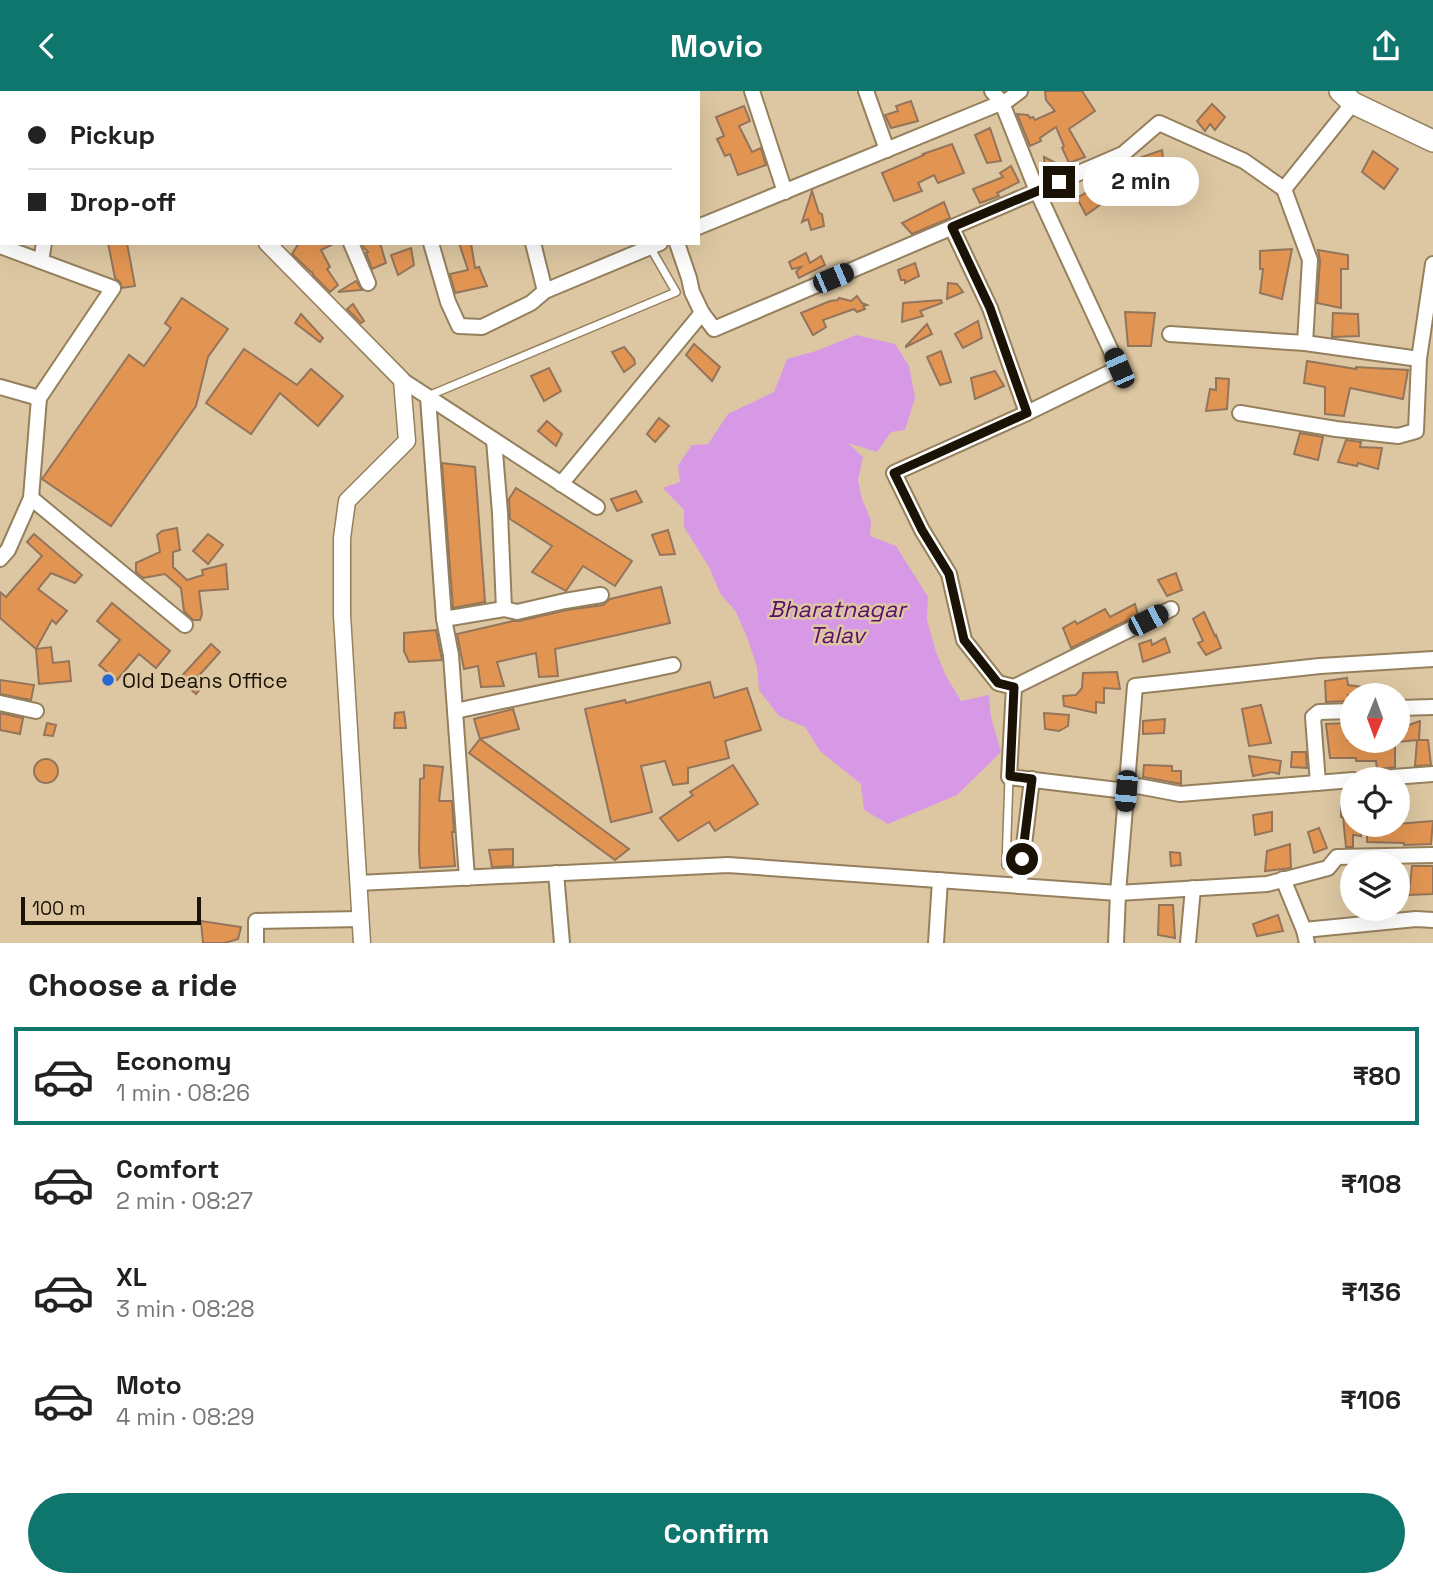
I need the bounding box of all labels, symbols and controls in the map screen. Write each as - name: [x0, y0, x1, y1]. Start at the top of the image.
- text: Movio: [670, 26, 763, 66]
- icon: back: [28, 27, 66, 65]
- icon: share: [1367, 27, 1405, 65]
- text: Pickup: [70, 118, 155, 152]
- callout: 2 min: [1084, 157, 1199, 207]
- route end: [1043, 166, 1075, 198]
- text: 2 min: [1111, 166, 1171, 196]
- text: Drop-off: [70, 185, 176, 219]
- car: [810, 260, 857, 296]
- car: [1101, 345, 1138, 391]
- water label: Bharatnagar Talav: [768, 594, 908, 650]
- car: [1125, 601, 1172, 639]
- place label: Old Deans Office: [122, 667, 288, 694]
- marker: Old Deans Office: [100, 672, 116, 688]
- north arrow: [1340, 683, 1410, 753]
- map controls: [1340, 683, 1410, 921]
- button: locate: [1340, 767, 1410, 837]
- car: [1114, 769, 1139, 813]
- route start: [1006, 843, 1038, 875]
- button: layers: [1340, 851, 1410, 921]
- scale bar: [21, 894, 201, 926]
- text: 100 m: [32, 896, 86, 921]
- text: Choose a ride: [28, 965, 238, 1005]
- text: Economy: [116, 1044, 232, 1078]
- icon: car: [32, 1045, 95, 1108]
- text: ₹80: [1352, 1059, 1401, 1093]
- text: 1 min · 08:26: [116, 1078, 250, 1108]
- text: Comfort: [116, 1152, 219, 1186]
- icon: car: [32, 1153, 95, 1216]
- text: ₹108: [1341, 1167, 1401, 1201]
- text: 2 min · 08:27: [116, 1186, 253, 1216]
- text: XL: [116, 1260, 147, 1294]
- icon: car: [32, 1261, 95, 1324]
- text: ₹136: [1341, 1275, 1401, 1309]
- text: 3 min · 08:28: [116, 1294, 255, 1324]
- text: Moto: [116, 1368, 182, 1402]
- icon: car: [32, 1369, 95, 1432]
- text: ₹106: [1340, 1383, 1401, 1417]
- text: 4 min · 08:29: [116, 1402, 255, 1432]
- button: Confirm: [28, 1493, 1405, 1573]

